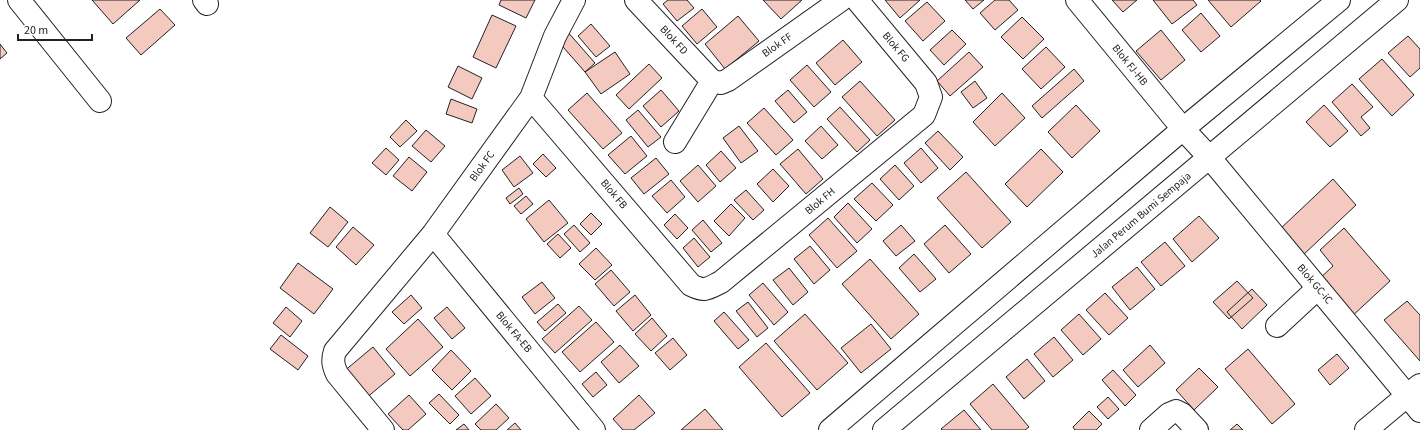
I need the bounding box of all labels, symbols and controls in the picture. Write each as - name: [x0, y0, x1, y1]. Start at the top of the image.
- scale bar: [18, 16, 92, 42]
- text: 20 m: [24, 22, 48, 39]
- street label: Blok FD: [657, 22, 692, 58]
- street label: Blok FF: [759, 29, 796, 61]
- street label: Blok FG: [879, 29, 913, 65]
- street label: Blok FJ-HB: [1109, 41, 1152, 89]
- street label: Blok FC: [466, 148, 498, 184]
- street label: Jalan Perum Bumi Sempaja: [1088, 169, 1194, 261]
- street label: Blok FB: [597, 176, 631, 213]
- street label: Blok FH: [802, 184, 838, 218]
- street label: Blok GC-iC: [1294, 261, 1336, 307]
- street label: Blok FA-EB: [492, 308, 536, 356]

